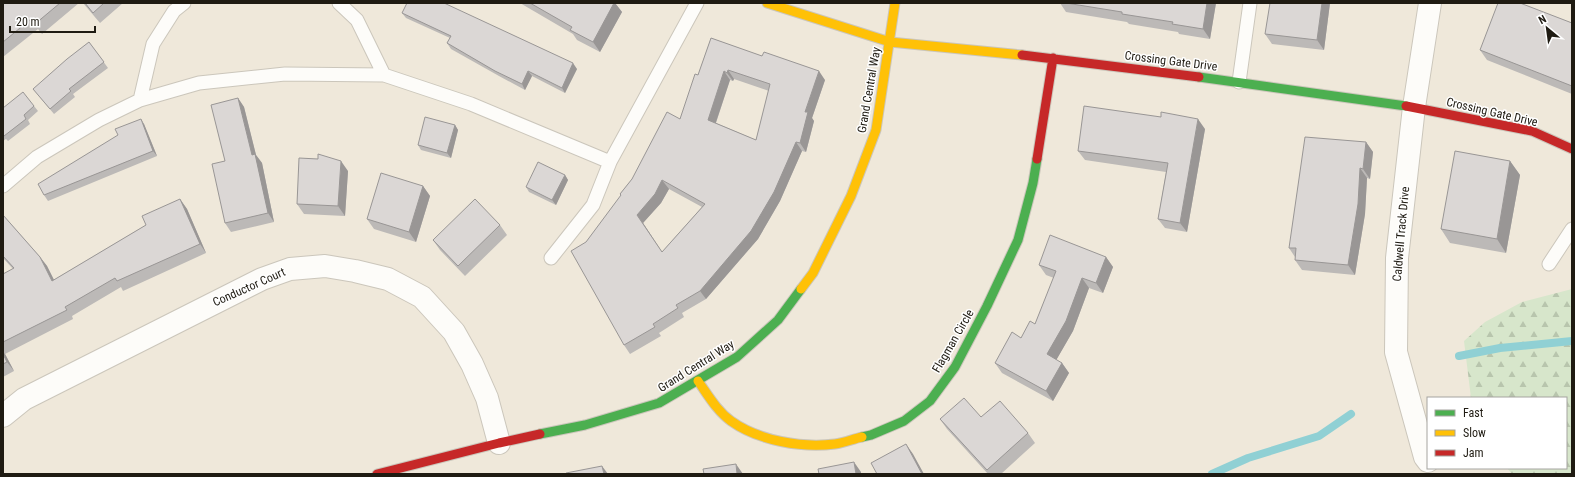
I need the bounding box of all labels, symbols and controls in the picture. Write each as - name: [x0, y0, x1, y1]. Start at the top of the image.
- scale bar: [10, 8, 95, 34]
- north arrow: [1527, 8, 1567, 48]
- text: N: [1536, 12, 1549, 27]
- text: 20 m: [16, 15, 40, 29]
- street label: Grand Central Way: [855, 46, 883, 134]
- street label: Crossing Gate Drive: [1124, 48, 1219, 74]
- street label: Crossing Gate Drive: [1445, 95, 1539, 129]
- street label: Caldwell Track Drive: [1390, 186, 1412, 282]
- street label: Conductor Court: [211, 265, 288, 309]
- street label: Flagman Circle: [929, 307, 977, 375]
- street label: Grand Central Way: [655, 337, 737, 395]
- legend: [1427, 397, 1567, 469]
- text: Fast: [1463, 406, 1484, 420]
- text: Slow: [1463, 426, 1486, 440]
- text: Jam: [1463, 446, 1484, 460]

